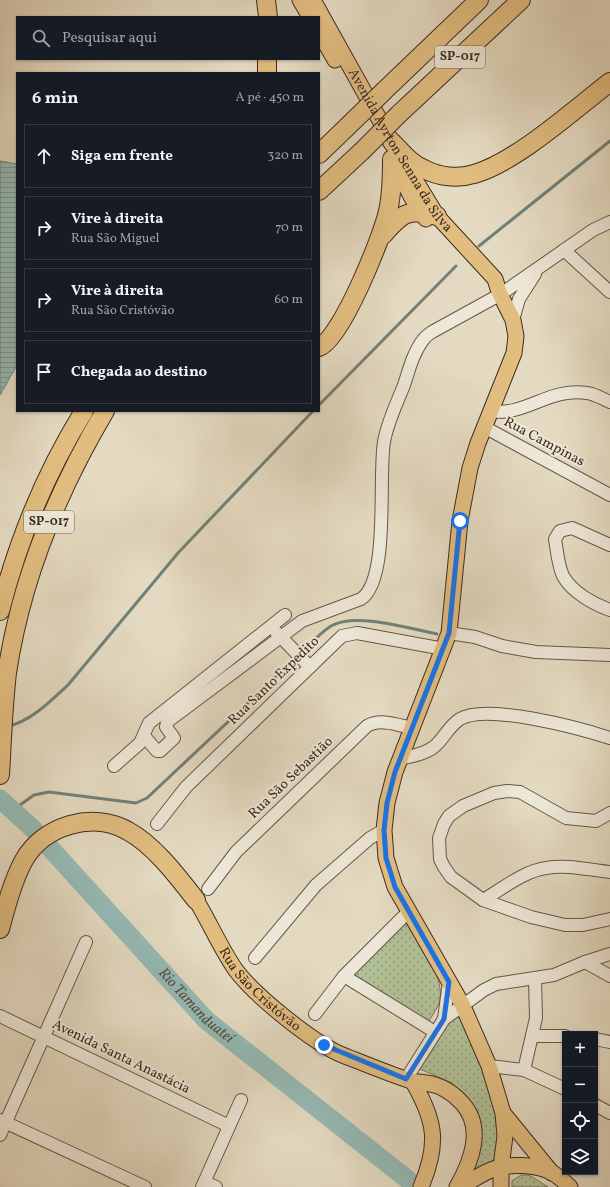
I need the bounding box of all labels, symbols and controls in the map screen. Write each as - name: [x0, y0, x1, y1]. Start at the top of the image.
- search box: [16, 16, 320, 60]
- icon: search: [30, 27, 52, 49]
- text: Pesquisar aqui: [62, 28, 157, 49]
- road number: SP-017: [435, 46, 485, 68]
- street label: Avenida Ayrton Senna da Silva: [344, 65, 457, 236]
- text: 6 min: [32, 87, 78, 110]
- text: A pé · 450 m: [236, 89, 304, 107]
- icon: ahead: [33, 145, 55, 167]
- text: Siga em frente: [71, 146, 173, 167]
- text: 320 m: [268, 147, 303, 165]
- text: Vire à direita: [71, 209, 163, 230]
- icon: right: [33, 217, 55, 239]
- text: 70 m: [275, 219, 303, 237]
- text: Rua São Miguel: [71, 230, 160, 248]
- text: Vire à direita: [71, 281, 163, 302]
- icon: right: [33, 289, 55, 311]
- text: 60 m: [275, 291, 303, 309]
- text: Rua São Cristóvão: [71, 302, 174, 320]
- icon: arrive: [33, 361, 55, 383]
- text: Chegada ao destino: [71, 362, 207, 383]
- street label: Rua Campinas: [500, 413, 588, 471]
- road number: SP-017: [24, 511, 74, 533]
- route start: [451, 512, 469, 530]
- street label: Rua Santo Expedito: [224, 632, 324, 730]
- street label: Rua São Sebastião: [245, 733, 337, 823]
- street label: Rua São Cristóvão: [214, 944, 305, 1036]
- water label: Rio Tamanduateí: [153, 963, 239, 1049]
- street label: Avenida Santa Anastácia: [49, 1015, 193, 1099]
- map controls: [562, 1031, 598, 1175]
- button: +: [562, 1031, 598, 1067]
- route end: [315, 1036, 333, 1054]
- button: −: [562, 1067, 598, 1103]
- button: locate: [562, 1103, 598, 1139]
- button: layers: [562, 1139, 598, 1175]

